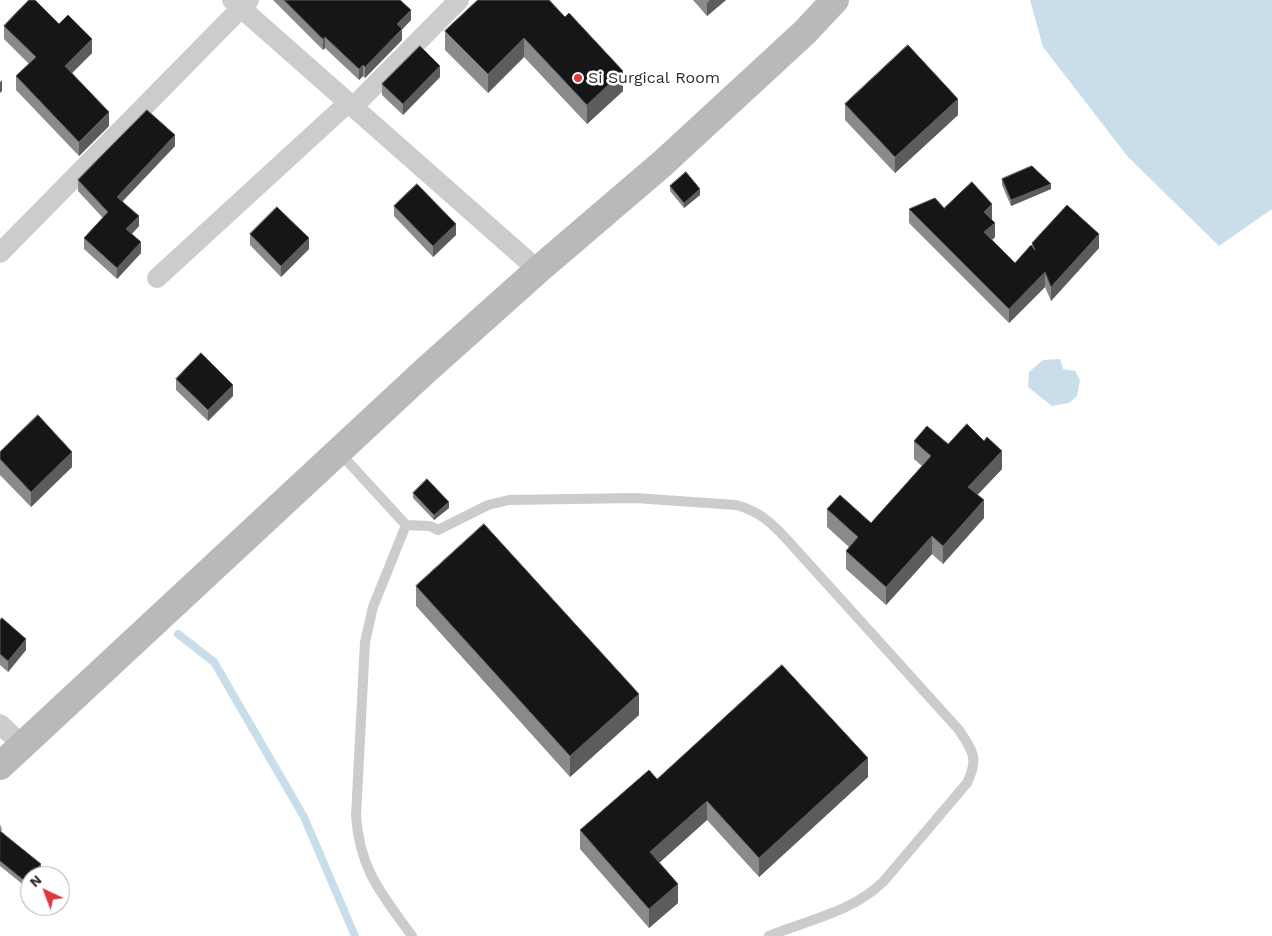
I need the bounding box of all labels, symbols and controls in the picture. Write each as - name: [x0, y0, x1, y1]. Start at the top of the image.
- place label: Si Surgical Room: [588, 68, 720, 88]
- marker: Si Surgical Room: [572, 72, 584, 84]
- north arrow: [20, 866, 70, 916]
- text: N: [26, 871, 45, 890]

